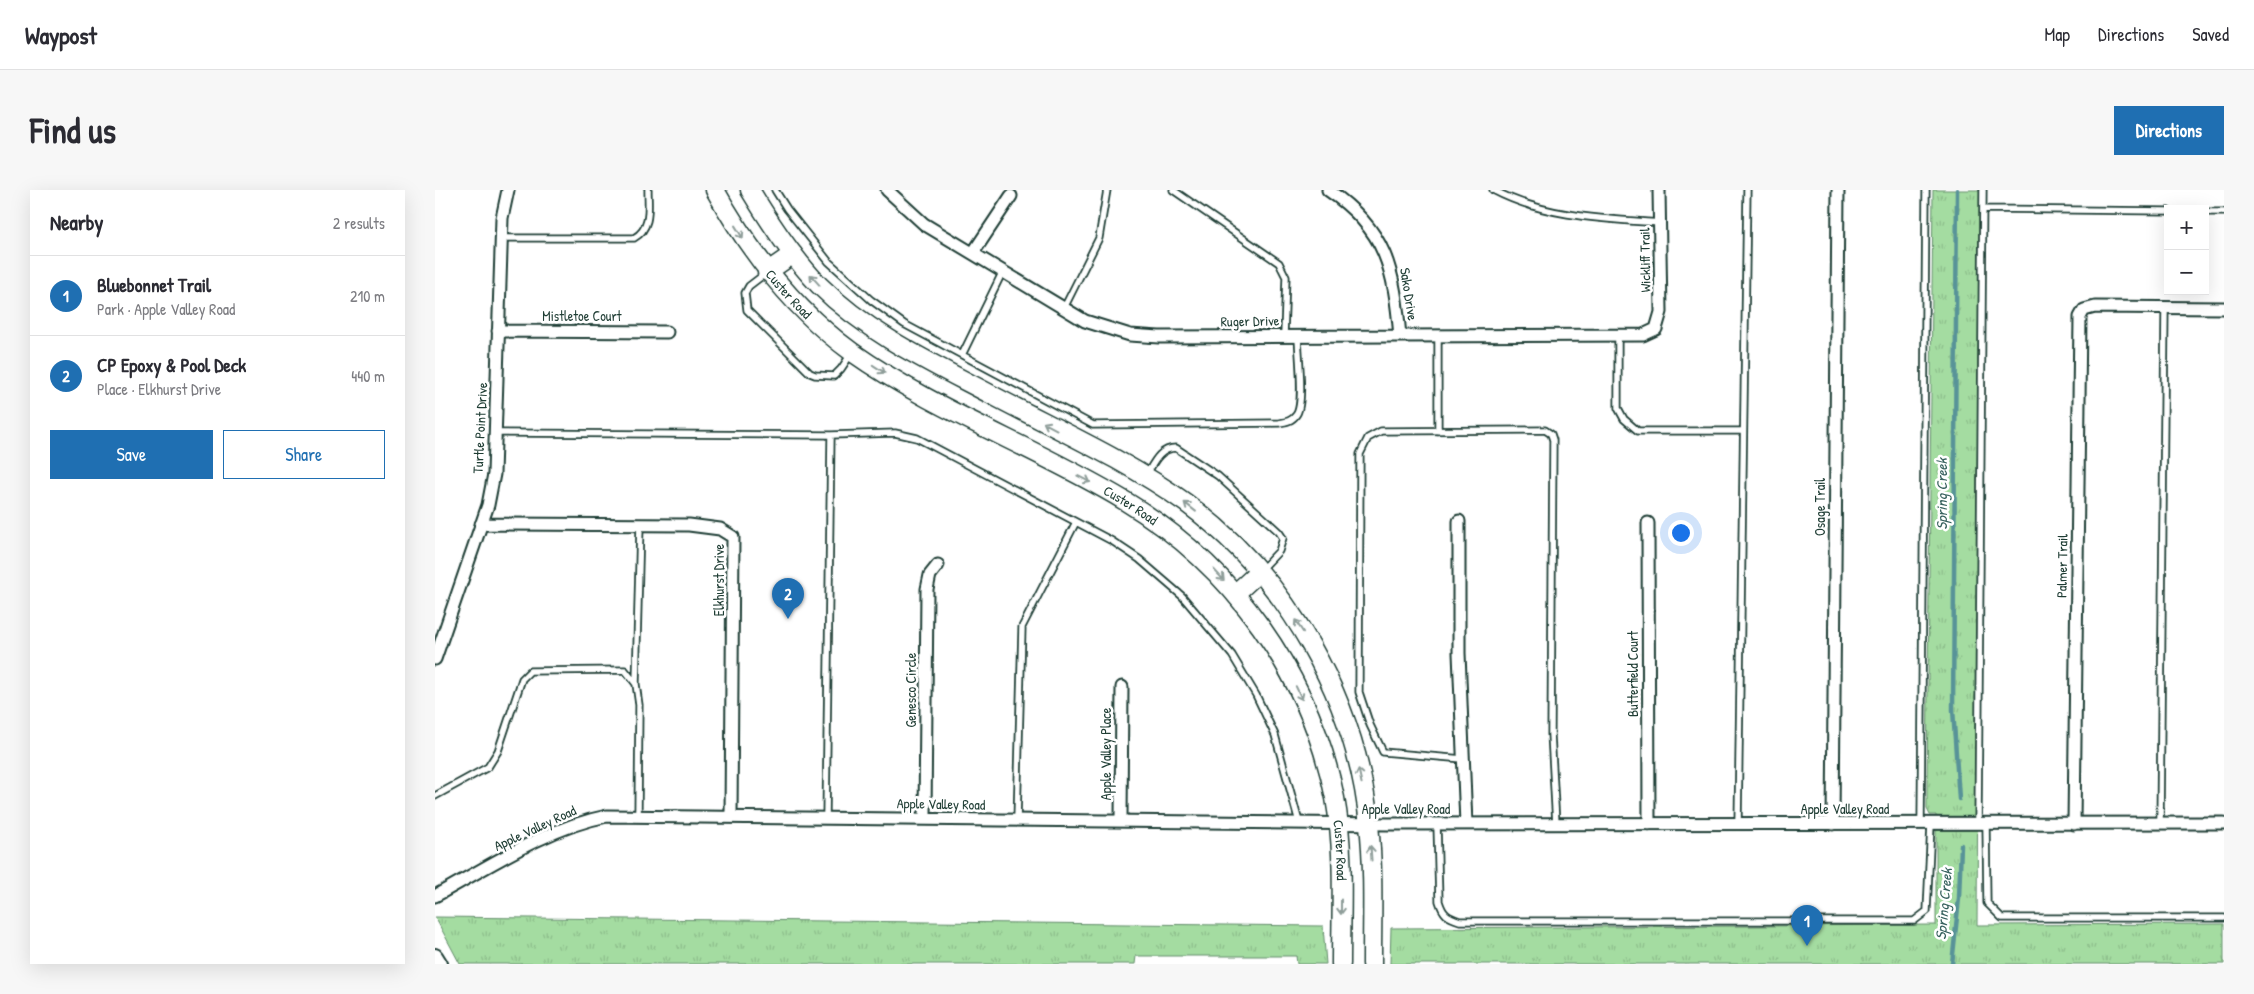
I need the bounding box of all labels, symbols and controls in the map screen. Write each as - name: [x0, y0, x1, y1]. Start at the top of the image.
- text: Waypost: [25, 19, 97, 51]
- text: Map: [2045, 22, 2070, 47]
- text: Directions: [2098, 22, 2164, 47]
- text: Saved: [2192, 22, 2229, 47]
- button: Directions: [2114, 106, 2224, 155]
- text: Find us: [30, 107, 116, 154]
- map controls: [2164, 205, 2209, 295]
- button: +: [2164, 205, 2209, 250]
- text: Nearby: [50, 208, 103, 237]
- text: 2 results: [333, 212, 385, 234]
- one-way arrow: [735, 225, 745, 239]
- street label: Wickliff Trail: [1634, 227, 1655, 293]
- button: −: [2164, 250, 2209, 295]
- street label: Custer Road: [762, 265, 817, 323]
- street label: Sako Drive: [1396, 266, 1423, 322]
- text: Bluebonnet Trail: [97, 272, 211, 298]
- one-way arrow: [809, 273, 821, 286]
- text: 1: [63, 285, 69, 307]
- text: 210 m: [350, 285, 385, 307]
- text: Park · Apple Valley Road: [97, 298, 235, 320]
- street label: Mistletoe Court: [542, 306, 622, 325]
- street label: Ruger Drive: [1220, 310, 1280, 332]
- text: CP Epoxy & Pool Deck: [97, 352, 246, 378]
- one-way arrow: [872, 364, 886, 374]
- text: 2: [62, 365, 70, 387]
- text: 440 m: [351, 365, 385, 387]
- text: Place · Elkhurst Drive: [97, 378, 221, 400]
- street label: Turtle Point Drive: [468, 382, 491, 474]
- one-way arrow: [1042, 421, 1057, 431]
- button: Save: [50, 430, 213, 479]
- button: Share: [223, 430, 385, 479]
- water label: Spring Creek: [1931, 456, 1952, 530]
- one-way arrow: [1076, 475, 1091, 484]
- street label: Osage Trail: [1810, 478, 1830, 536]
- street label: Custer Road: [1100, 480, 1162, 529]
- one-way arrow: [1184, 501, 1197, 512]
- your location: [1668, 520, 1694, 546]
- street label: Palmer Trail: [2051, 534, 2072, 598]
- street label: Elkhurst Drive: [709, 543, 728, 616]
- one-way arrow: [1213, 568, 1225, 581]
- pin: 2: [772, 578, 804, 619]
- one-way arrow: [1294, 620, 1304, 634]
- street label: Butterfield Court: [1623, 631, 1642, 717]
- street label: Genesco Circle: [901, 652, 920, 727]
- one-way arrow: [1295, 685, 1305, 700]
- street label: Apple Valley Place: [1096, 707, 1116, 800]
- one-way arrow: [1355, 768, 1364, 784]
- street label: Apple Valley Road: [897, 793, 986, 815]
- street label: Apple Valley Road: [1362, 799, 1451, 819]
- street label: Apple Valley Road: [1801, 799, 1890, 819]
- street label: Apple Valley Road: [491, 800, 580, 856]
- street label: Custer Road: [1329, 819, 1352, 881]
- one-way arrow: [1367, 845, 1376, 861]
- water label: Spring Creek: [1930, 866, 1957, 940]
- one-way arrow: [1336, 898, 1346, 915]
- pin: 1: [1791, 905, 1823, 946]

